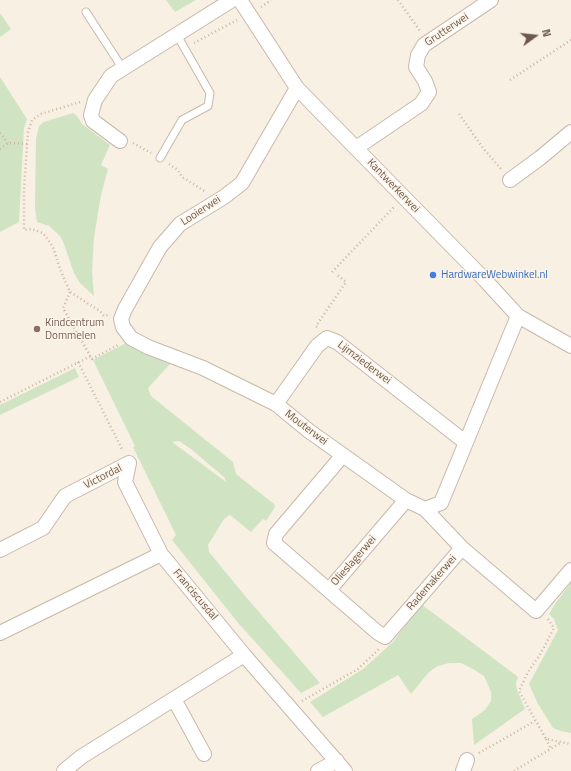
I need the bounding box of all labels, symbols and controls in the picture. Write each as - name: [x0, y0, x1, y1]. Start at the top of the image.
- street label: Grutterwei: [423, 11, 471, 49]
- north arrow: [515, 16, 555, 56]
- text: N: [538, 27, 555, 39]
- street label: Kantwerkerwei: [364, 156, 422, 216]
- street label: Looierwei: [179, 193, 223, 229]
- place label: HardwareWebwinkel.nl: [441, 268, 548, 282]
- marker: HardwareWebwinkel.nl: [428, 270, 438, 280]
- place label: Kindcentrum Dommelen: [45, 316, 104, 342]
- marker: Kindcentrum Dommelen: [32, 324, 42, 334]
- street label: Lijmziederwei: [335, 339, 393, 387]
- street label: Mouterwei: [282, 408, 330, 448]
- street label: Victordal: [82, 462, 124, 492]
- street label: Olieslagerwei: [329, 533, 379, 589]
- street label: Rademakerwei: [404, 553, 460, 613]
- street label: Franciscusdal: [170, 567, 220, 623]

